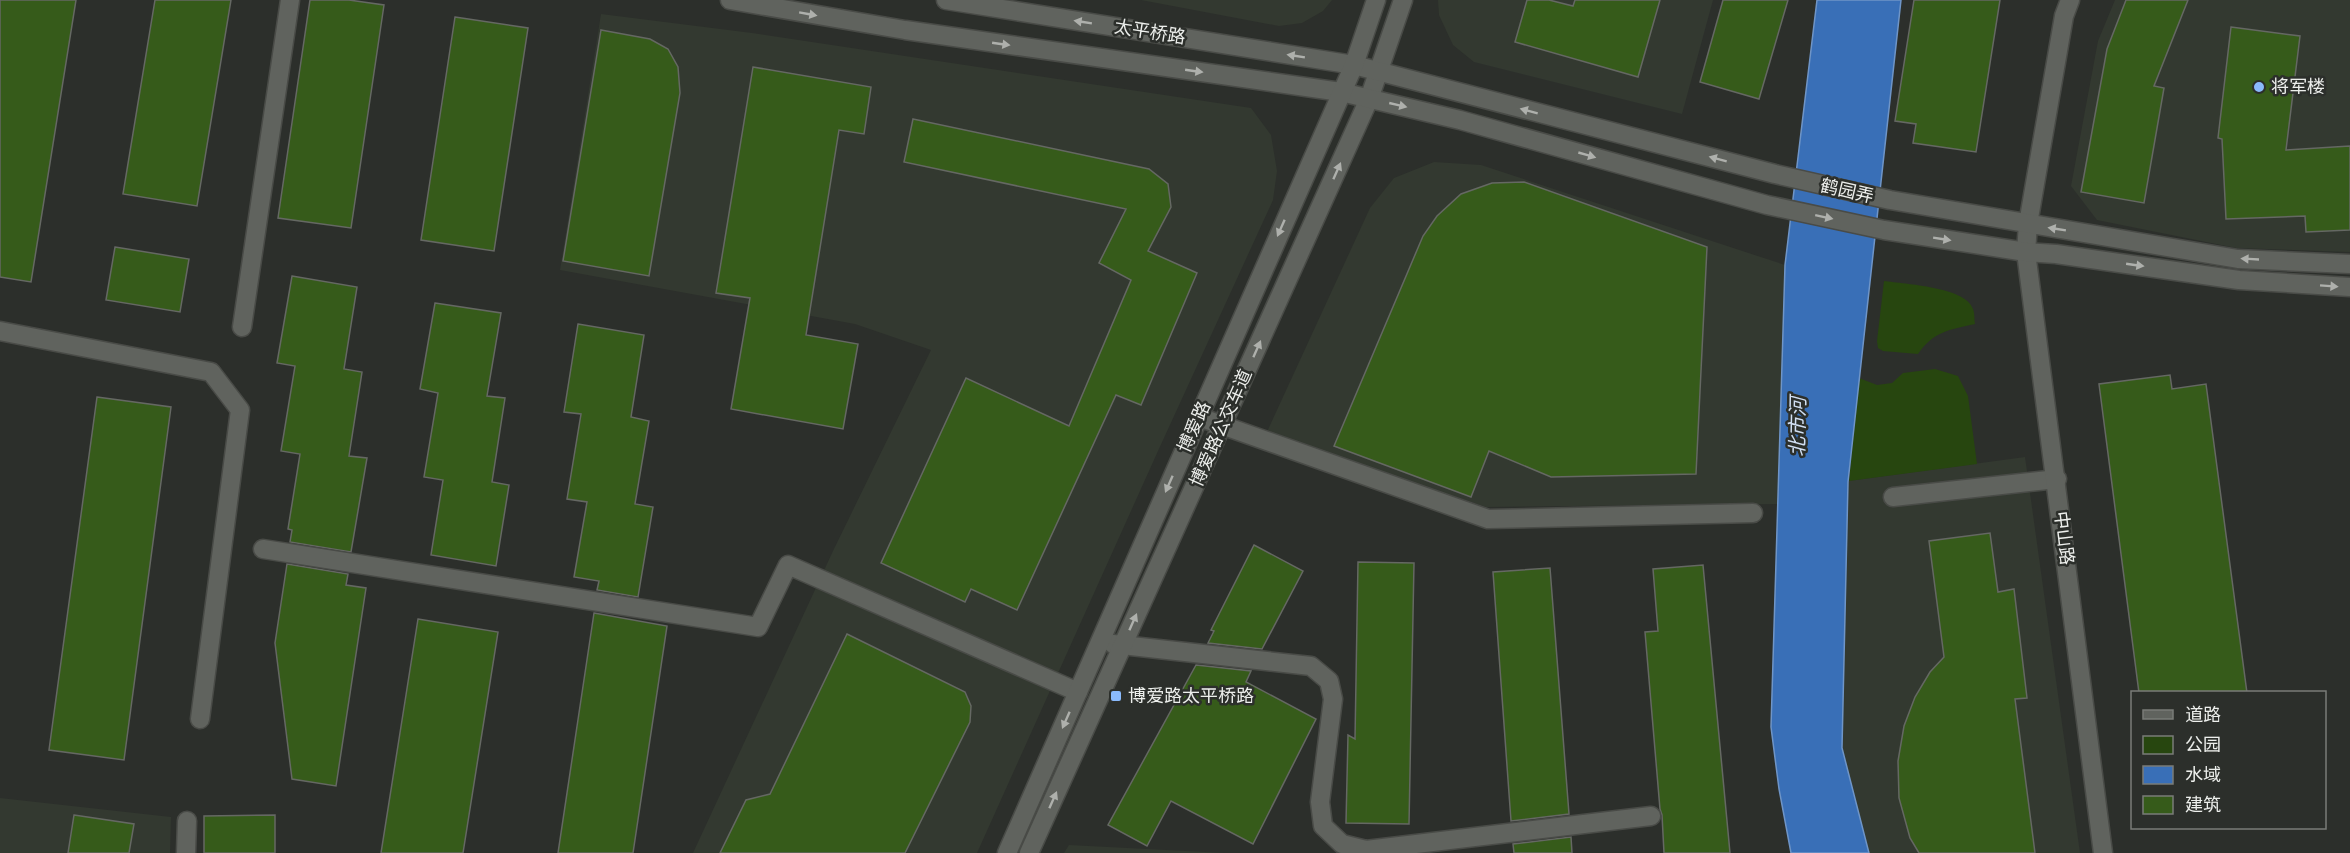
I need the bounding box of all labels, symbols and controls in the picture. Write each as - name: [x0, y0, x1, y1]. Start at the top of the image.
- one-way arrow: [799, 9, 818, 18]
- street label: 太平桥路: [1113, 16, 1187, 48]
- one-way arrow: [1073, 17, 1092, 26]
- one-way arrow: [991, 39, 1010, 48]
- one-way arrow: [1286, 51, 1305, 60]
- one-way arrow: [1185, 66, 1204, 76]
- place label: 将军楼: [2271, 76, 2325, 98]
- marker: 将军楼: [2252, 80, 2266, 94]
- one-way arrow: [1389, 101, 1408, 111]
- one-way arrow: [1520, 105, 1539, 115]
- one-way arrow: [1578, 151, 1596, 160]
- one-way arrow: [1709, 154, 1727, 164]
- one-way arrow: [1332, 161, 1342, 179]
- street label: 鹤园弄: [1818, 174, 1876, 208]
- one-way arrow: [1815, 213, 1833, 223]
- one-way arrow: [1277, 220, 1286, 237]
- one-way arrow: [2047, 224, 2066, 233]
- one-way arrow: [1932, 235, 1951, 244]
- one-way arrow: [2240, 255, 2259, 264]
- one-way arrow: [2125, 261, 2144, 270]
- one-way arrow: [2319, 281, 2338, 290]
- one-way arrow: [1252, 339, 1262, 357]
- street label: 博爱路公交车道: [1185, 366, 1257, 490]
- water label: 北市河: [1786, 393, 1810, 457]
- street label: 博爱路: [1173, 398, 1215, 456]
- one-way arrow: [1164, 475, 1174, 493]
- street label: 中山路: [2050, 510, 2078, 566]
- one-way arrow: [1128, 612, 1138, 630]
- place label: 博爱路太平桥路: [1128, 685, 1254, 707]
- marker: 博爱路太平桥路: [1109, 689, 1123, 703]
- legend: [2131, 691, 2326, 829]
- text: 道路: [2185, 704, 2221, 726]
- one-way arrow: [1061, 712, 1070, 729]
- text: 公园: [2185, 734, 2221, 756]
- text: 水域: [2185, 764, 2221, 786]
- one-way arrow: [1048, 790, 1058, 808]
- text: 建筑: [2185, 794, 2221, 816]

